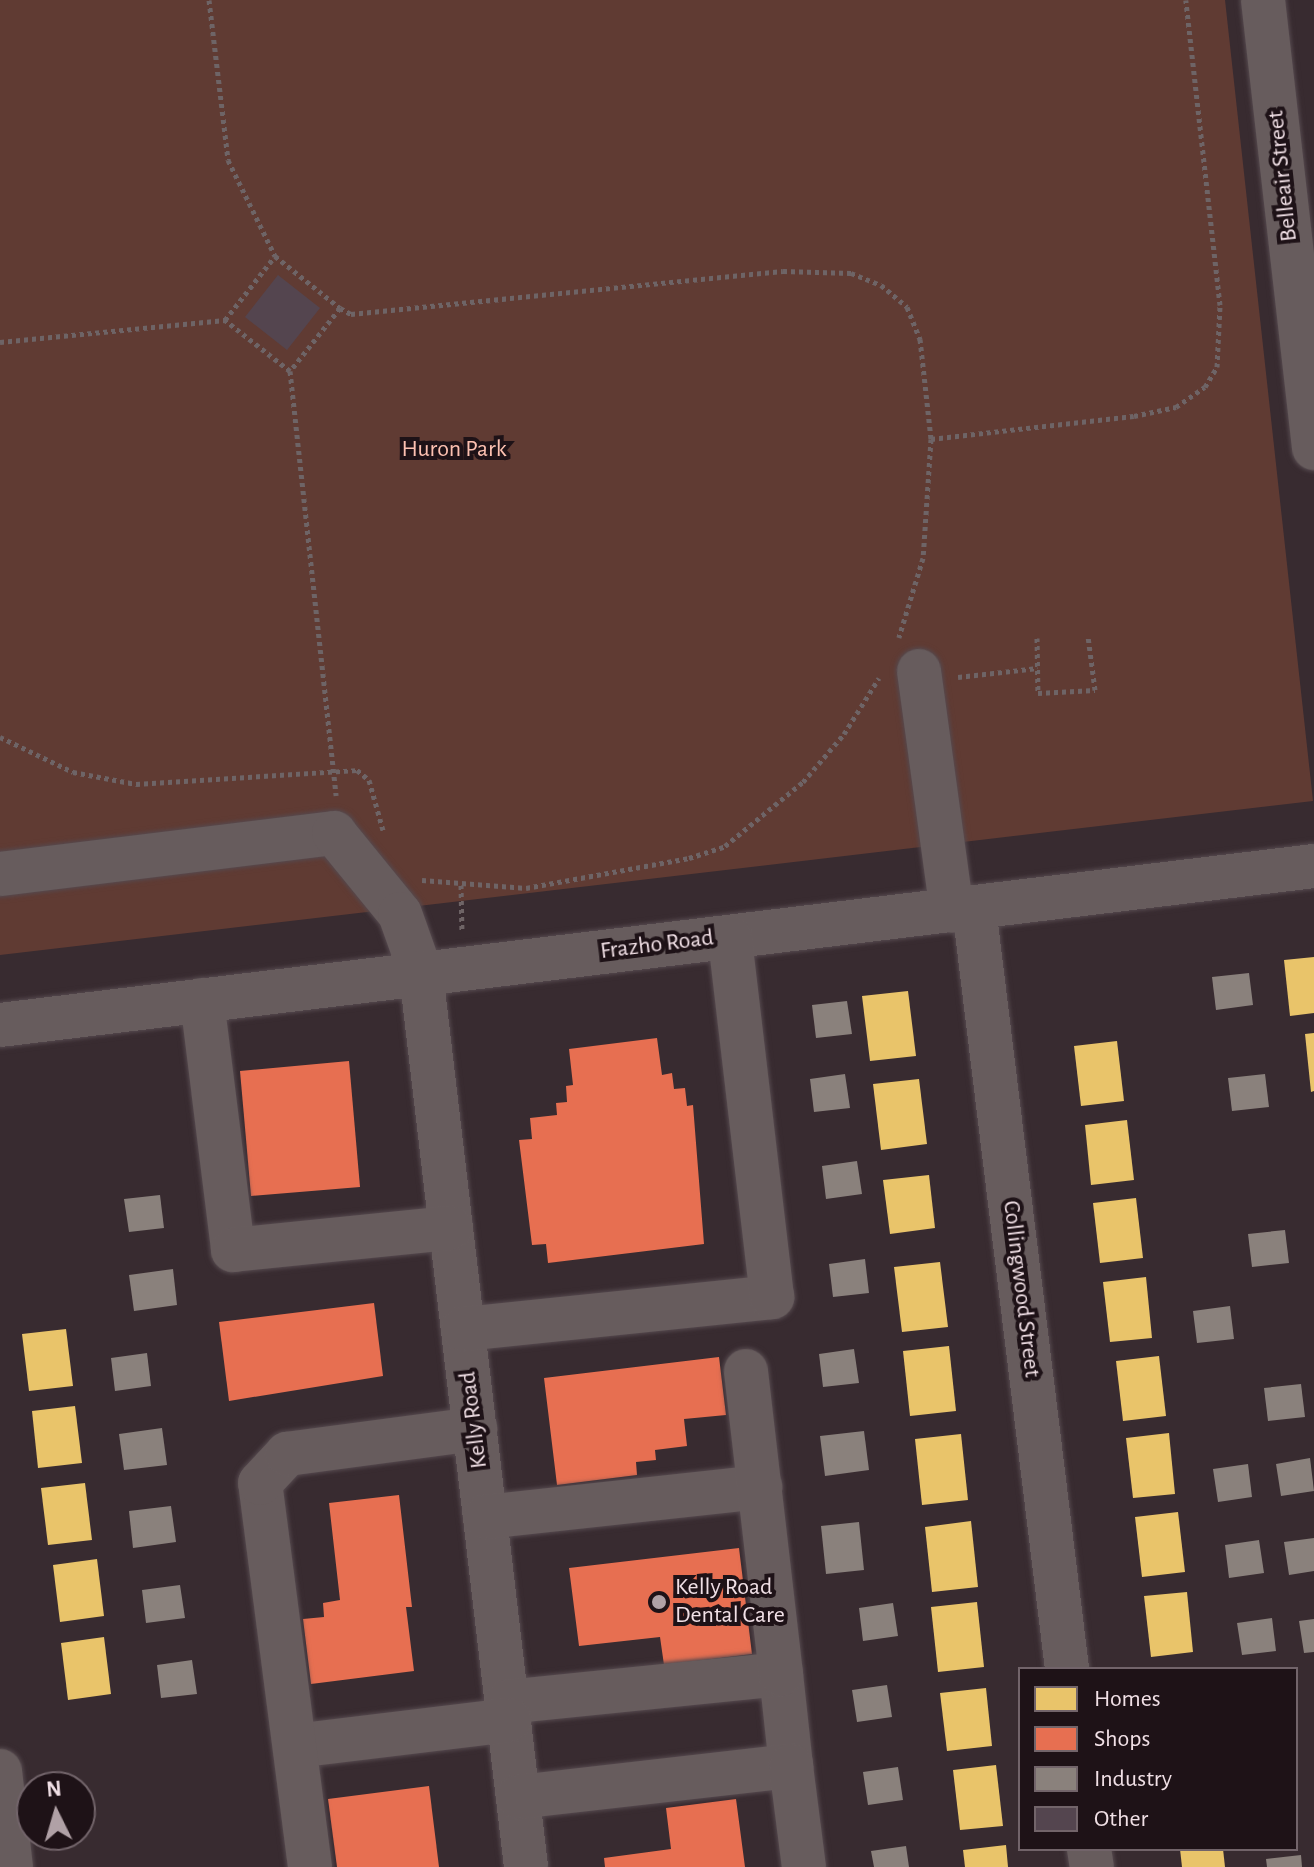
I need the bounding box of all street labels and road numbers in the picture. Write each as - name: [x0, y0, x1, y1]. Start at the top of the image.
- street label: Belleair Street: [1262, 109, 1304, 243]
- street label: Frazho Road: [599, 924, 715, 966]
- street label: Collingwood Street: [996, 1199, 1046, 1379]
- street label: Kelly Road: [454, 1370, 494, 1470]

